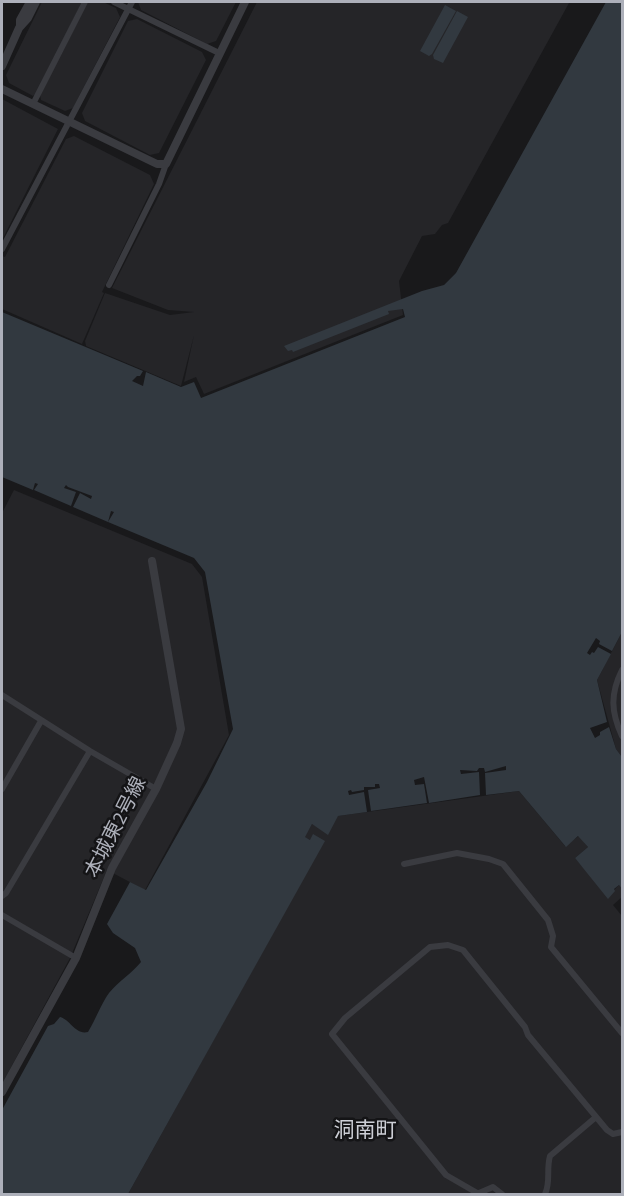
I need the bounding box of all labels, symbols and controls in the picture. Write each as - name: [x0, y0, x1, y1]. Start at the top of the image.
- street label: 本城東2号線: [81, 774, 153, 882]
- district label: 洞南町: [334, 1119, 396, 1145]

